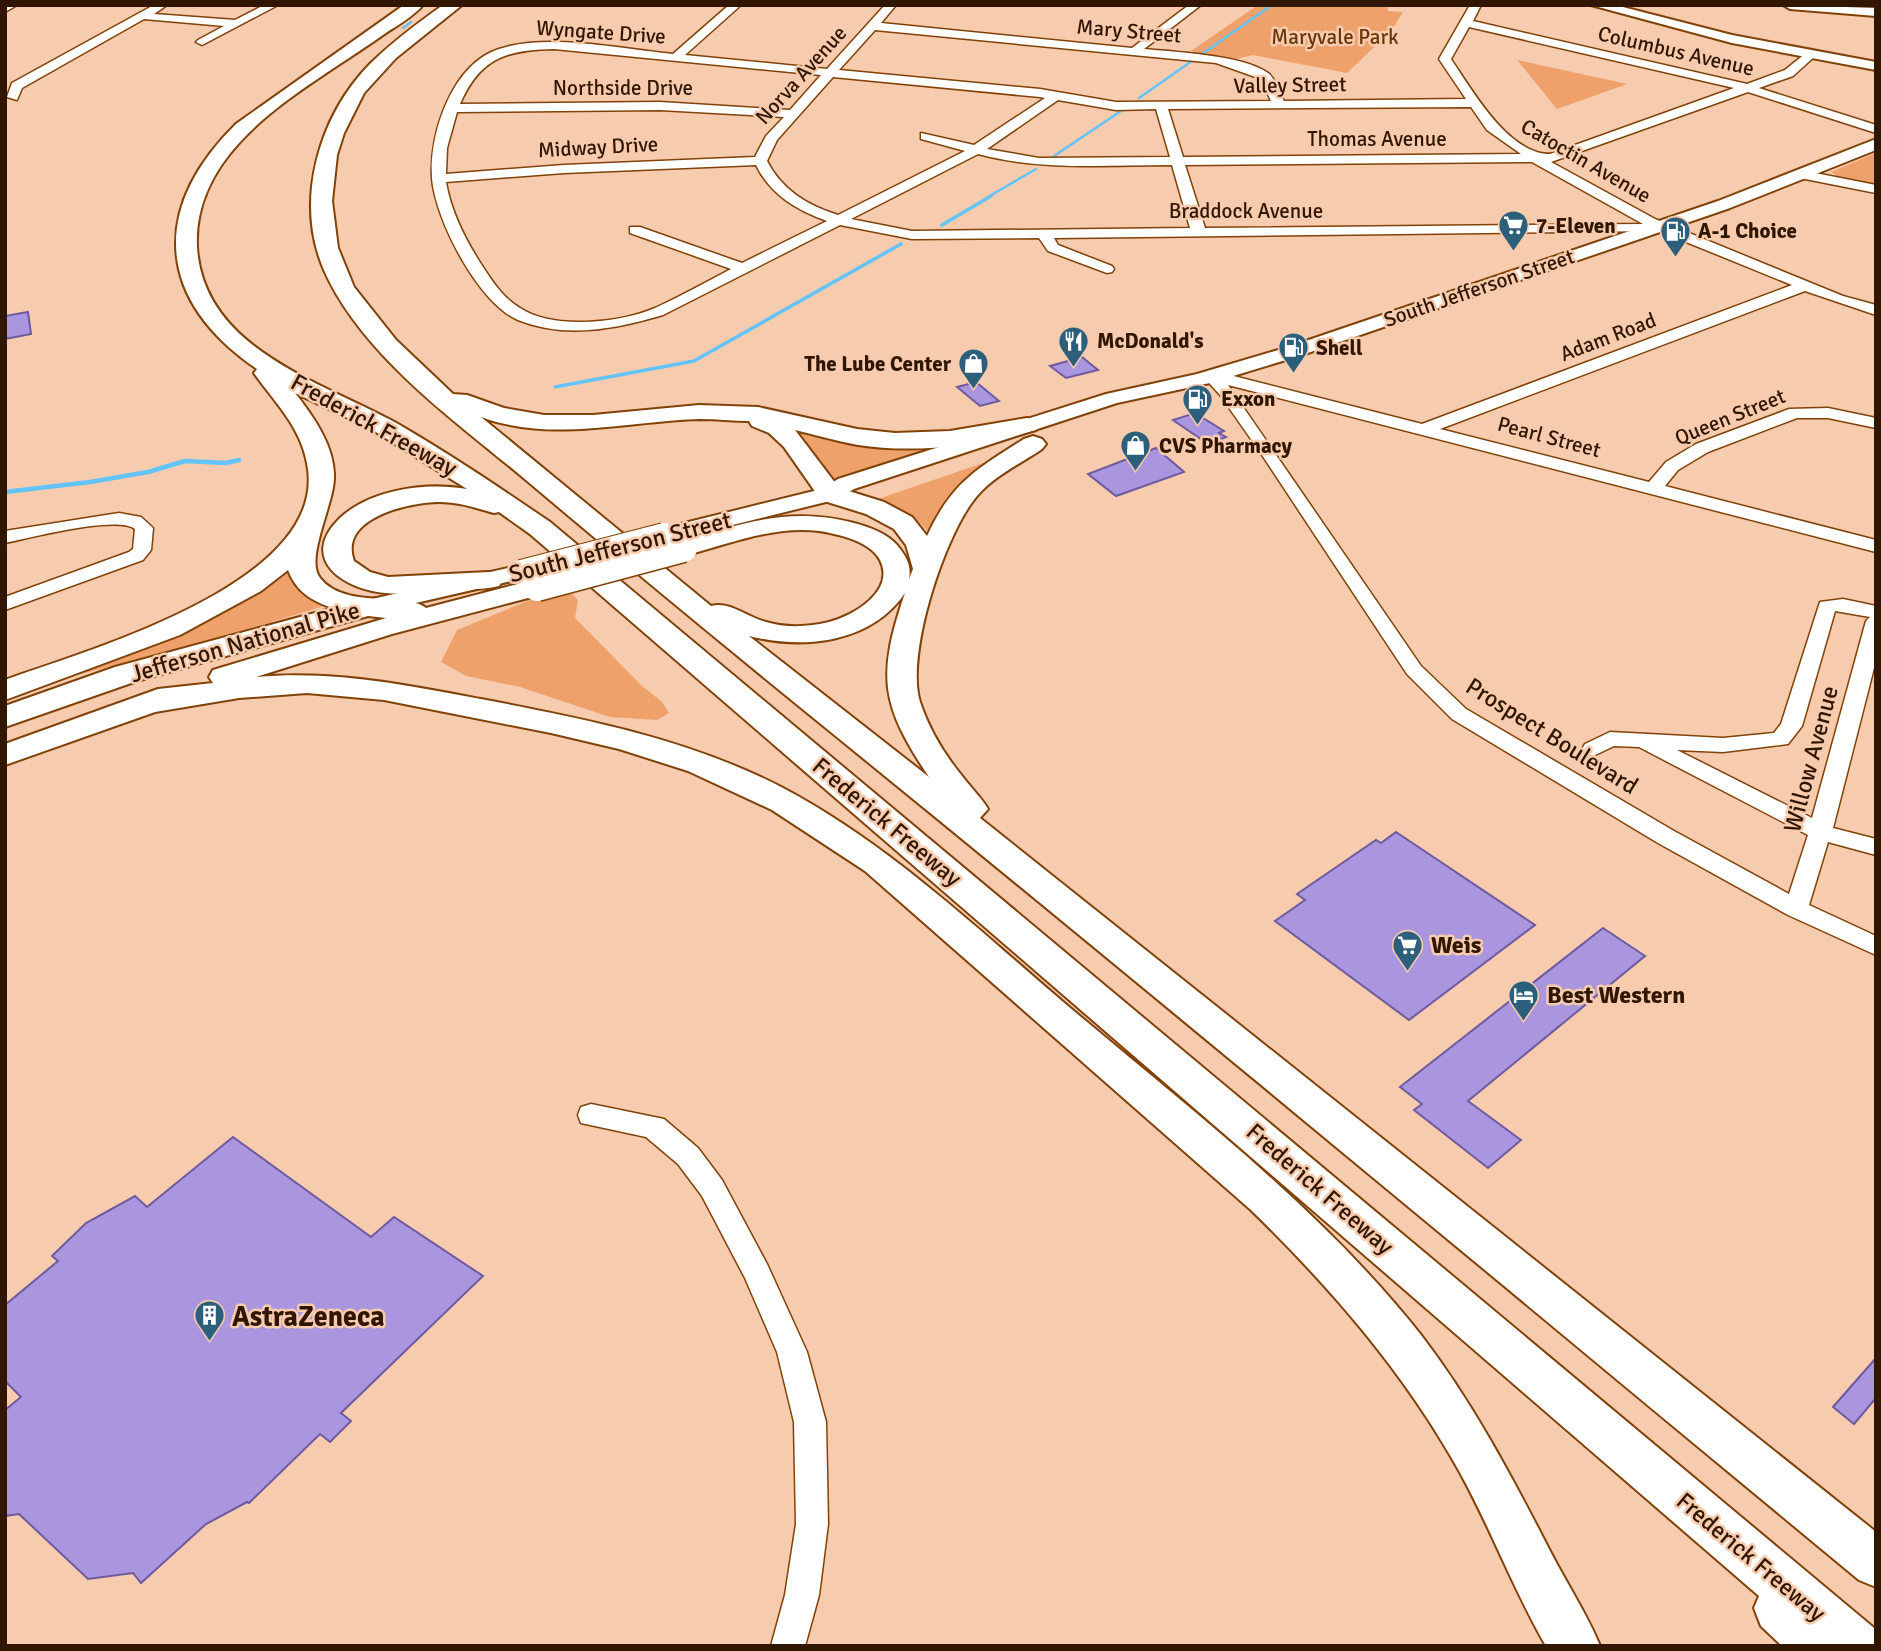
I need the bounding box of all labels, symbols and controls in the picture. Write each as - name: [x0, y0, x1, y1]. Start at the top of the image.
- street label: Mary Street: [1076, 13, 1182, 49]
- street label: Wyngate Drive: [535, 15, 667, 49]
- street label: Norva Avenue: [750, 20, 852, 130]
- street label: Columbus Avenue: [1595, 20, 1757, 82]
- park label: Maryvale Park: [1271, 24, 1399, 50]
- street label: Valley Street: [1233, 71, 1347, 99]
- street label: Northside Drive: [553, 75, 693, 101]
- street label: Catoctin Avenue: [1516, 113, 1656, 209]
- street label: Thomas Avenue: [1307, 126, 1447, 152]
- street label: Midway Drive: [537, 131, 659, 163]
- street label: Braddock Avenue: [1169, 198, 1323, 224]
- supermarket icon: 7-Eleven: [1496, 209, 1530, 253]
- place label: 7-Eleven: [1536, 213, 1616, 239]
- fuel station icon: A-1 Choice: [1658, 214, 1692, 258]
- place label: A-1 Choice: [1698, 218, 1797, 244]
- street label: South Jefferson Street: [1380, 243, 1578, 333]
- street label: Adam Road: [1556, 307, 1660, 367]
- restaurant icon: McDonald's: [1057, 324, 1091, 368]
- place label: McDonald's: [1097, 328, 1204, 354]
- fuel station icon: Shell: [1276, 331, 1310, 375]
- place label: Shell: [1316, 335, 1363, 361]
- shop icon: The Lube Center: [957, 347, 991, 391]
- place label: The Lube Center: [804, 351, 952, 377]
- street label: Frederick Freeway: [285, 367, 463, 483]
- fuel station icon: Exxon: [1181, 382, 1215, 426]
- street label: Queen Street: [1671, 383, 1789, 451]
- place label: Exxon: [1221, 386, 1275, 412]
- street label: Pearl Street: [1495, 411, 1603, 463]
- shop icon: CVS Pharmacy: [1119, 429, 1153, 473]
- place label: CVS Pharmacy: [1159, 433, 1293, 459]
- street label: South Jefferson Street: [506, 505, 734, 589]
- street label: Jefferson National Pike: [127, 595, 363, 689]
- street label: Prospect Boulevard: [1460, 671, 1644, 801]
- street label: Willow Avenue: [1777, 682, 1845, 836]
- street label: Frederick Freeway: [806, 751, 968, 893]
- supermarket icon: Weis: [1391, 928, 1425, 972]
- place label: Weis: [1431, 930, 1482, 960]
- hotel icon: Best Western: [1507, 978, 1541, 1022]
- place label: Best Western: [1547, 980, 1685, 1010]
- street label: Frederick Freeway: [1240, 1117, 1400, 1261]
- building icon: AstraZeneca: [192, 1299, 226, 1343]
- place label: AstraZeneca: [232, 1300, 385, 1334]
- street label: Frederick Freeway: [1670, 1486, 1832, 1628]

